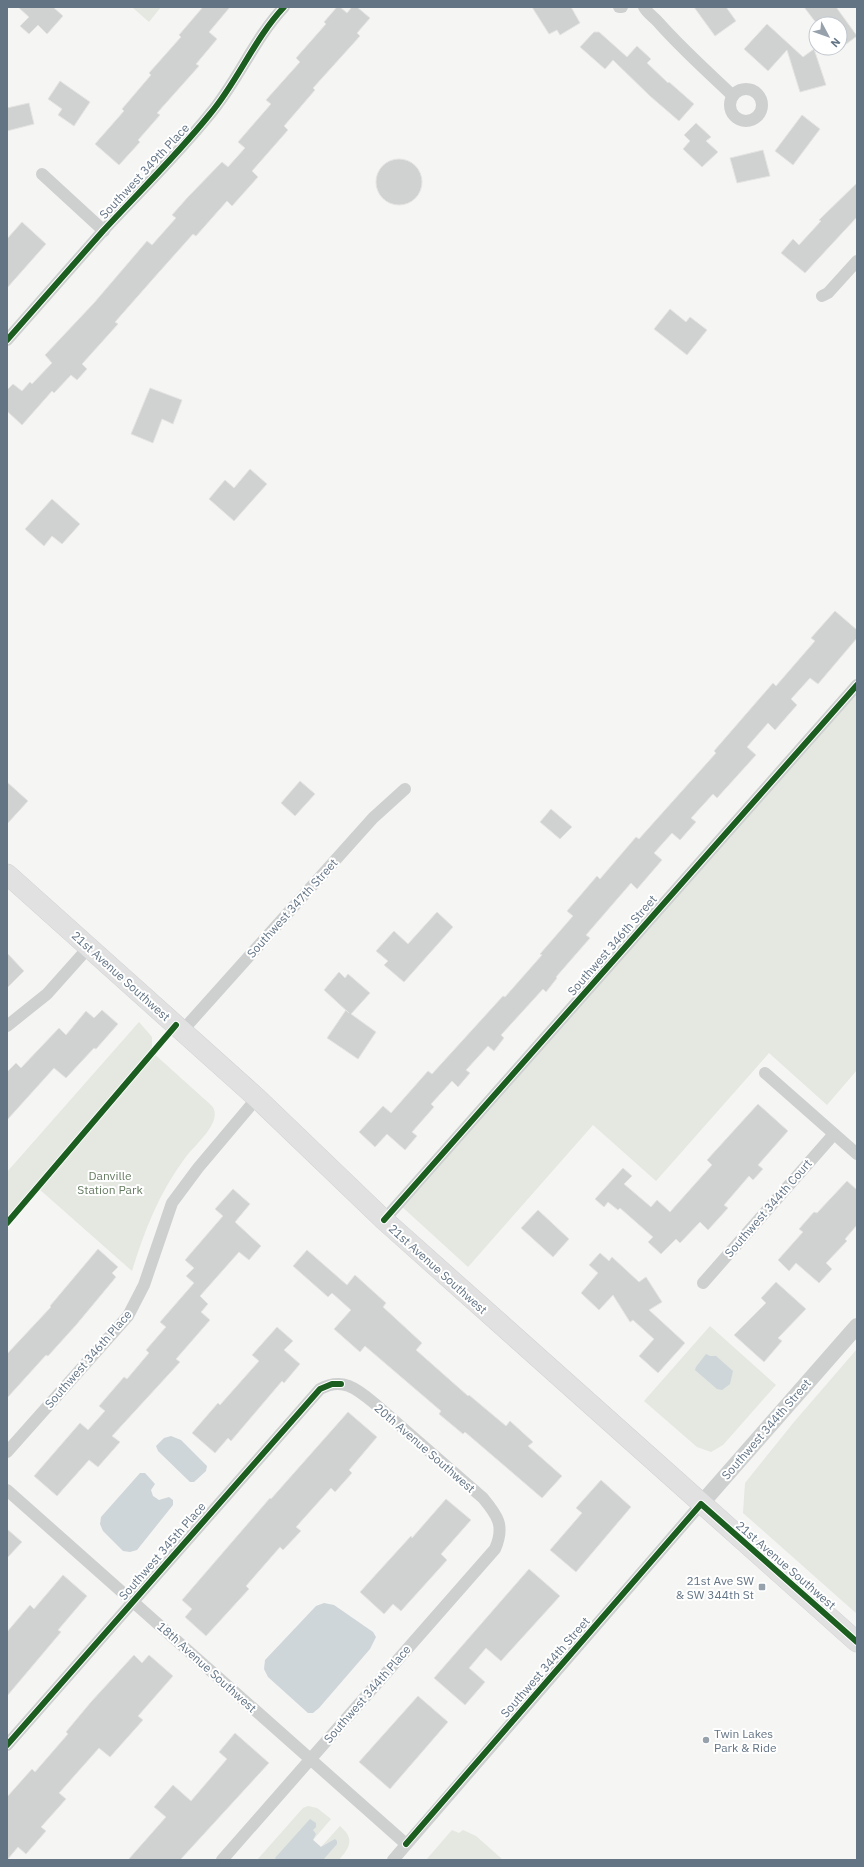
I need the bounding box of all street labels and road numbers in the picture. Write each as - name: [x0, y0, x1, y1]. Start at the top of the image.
- street label: Southwest 349th Place: [96, 120, 192, 222]
- street label: Southwest 347th Street: [243, 855, 341, 961]
- street label: Southwest 346th Street: [564, 892, 660, 998]
- street label: 21st Avenue Southwest: [69, 928, 173, 1024]
- street label: Southwest 344th Court: [721, 1156, 815, 1260]
- street label: 21st Avenue Southwest: [386, 1221, 490, 1317]
- street label: Southwest 346th Place: [41, 1307, 135, 1411]
- street label: Southwest 344th Street: [718, 1376, 814, 1482]
- street label: 20th Avenue Southwest: [372, 1400, 478, 1496]
- street label: Southwest 345th Place: [115, 1499, 209, 1603]
- street label: 21st Avenue Southwest: [733, 1518, 839, 1612]
- street label: Southwest 344th Street: [497, 1614, 593, 1720]
- street label: 18th Avenue Southwest: [154, 1618, 260, 1716]
- street label: Southwest 344th Place: [320, 1642, 414, 1746]

